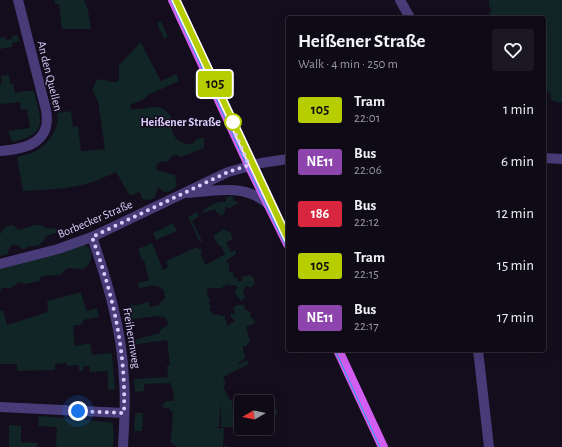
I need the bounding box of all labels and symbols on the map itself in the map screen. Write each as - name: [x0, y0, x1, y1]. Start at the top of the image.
- street label: An den Quellen: [35, 40, 65, 113]
- line badge: 105: [192, 71, 238, 97]
- marker: Heißener Straße: [224, 113, 242, 131]
- place label: Heißener Straße: [140, 116, 221, 128]
- street label: Borbecker Straße: [56, 198, 134, 240]
- street label: Freiherrnweg: [121, 307, 143, 370]
- north arrow: [234, 395, 274, 435]
- your location: [68, 401, 88, 421]

